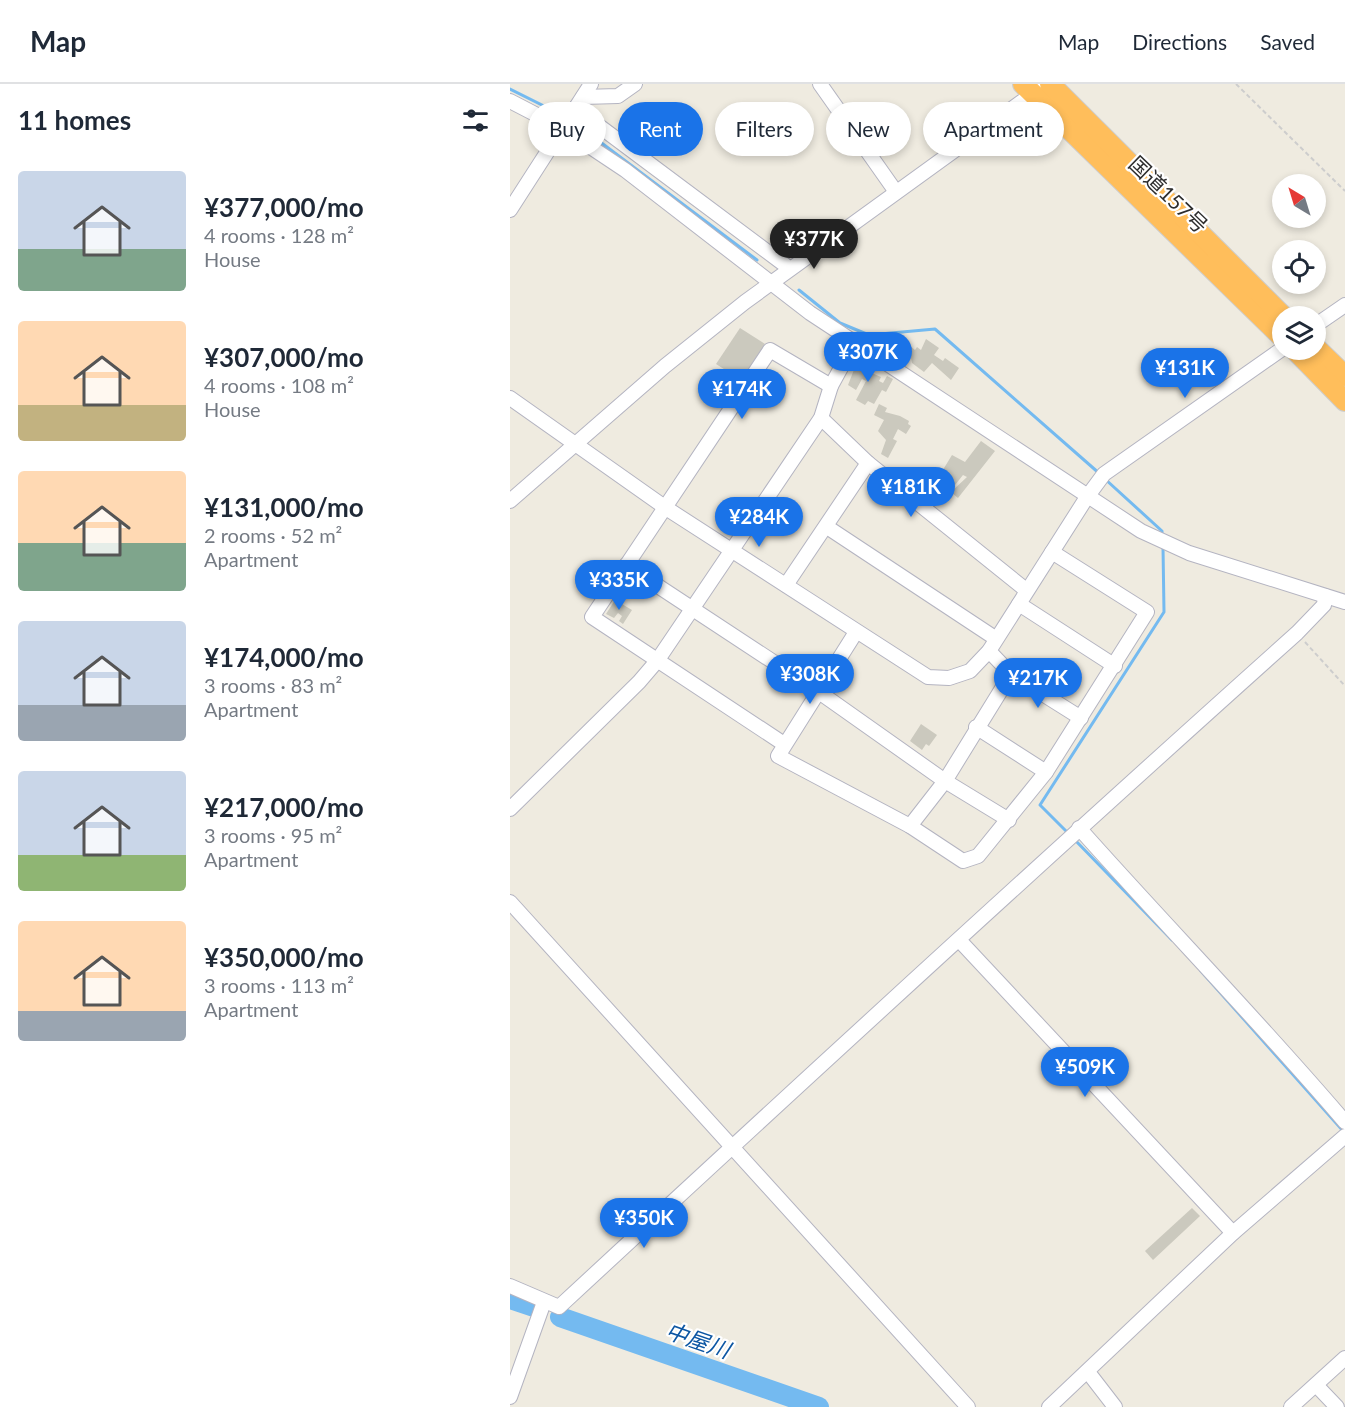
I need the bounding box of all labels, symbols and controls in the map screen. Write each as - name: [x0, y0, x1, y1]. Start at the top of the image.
- text: Map: [30, 24, 86, 58]
- text: Map: [1058, 29, 1099, 54]
- text: Directions: [1132, 29, 1227, 54]
- text: Saved: [1260, 29, 1315, 54]
- chip: Buy: [528, 102, 606, 156]
- chip: Rent: [618, 102, 703, 156]
- chip: Filters: [715, 102, 814, 156]
- chip: New: [826, 102, 911, 156]
- chip: Apartment: [923, 102, 1064, 156]
- text: 11 homes: [18, 104, 131, 136]
- icon: filters: [459, 104, 492, 137]
- street label: 国道157号: [1125, 150, 1213, 238]
- north arrow: [1272, 174, 1326, 228]
- map controls: [1272, 174, 1326, 360]
- text: ¥377,000/mo: [204, 191, 364, 223]
- icon: home: [66, 195, 138, 267]
- pin: ¥377K: [772, 219, 856, 270]
- text: 4 rooms · 128 m²: [204, 223, 354, 247]
- text: ¥377K: [784, 226, 844, 250]
- button: locate: [1272, 240, 1326, 294]
- text: House: [204, 247, 261, 271]
- button: layers: [1272, 306, 1326, 360]
- pin: ¥307K: [826, 332, 910, 383]
- text: ¥307K: [838, 339, 898, 363]
- text: ¥307,000/mo: [204, 341, 364, 373]
- icon: home: [66, 345, 138, 417]
- pin: ¥131K: [1143, 348, 1227, 399]
- text: ¥131K: [1155, 355, 1215, 379]
- pin: ¥174K: [700, 369, 784, 420]
- text: 4 rooms · 108 m²: [204, 373, 354, 397]
- text: ¥174K: [712, 376, 772, 400]
- text: House: [204, 397, 261, 421]
- pin: ¥181K: [869, 467, 953, 518]
- text: ¥181K: [881, 474, 941, 498]
- text: ¥131,000/mo: [204, 491, 364, 523]
- icon: home: [66, 495, 138, 567]
- pin: ¥284K: [717, 497, 801, 548]
- text: ¥284K: [729, 504, 789, 528]
- text: 2 rooms · 52 m²: [204, 523, 342, 547]
- text: Apartment: [204, 547, 298, 571]
- pin: ¥335K: [577, 560, 661, 611]
- text: ¥335K: [589, 567, 649, 591]
- text: ¥174,000/mo: [204, 641, 364, 673]
- icon: home: [66, 645, 138, 717]
- pin: ¥308K: [768, 654, 852, 705]
- pin: ¥217K: [996, 658, 1080, 709]
- text: ¥308K: [780, 661, 840, 685]
- text: ¥217K: [1008, 665, 1068, 689]
- text: 3 rooms · 83 m²: [204, 673, 342, 697]
- text: Apartment: [204, 697, 298, 721]
- text: ¥217,000/mo: [204, 791, 364, 823]
- icon: home: [66, 795, 138, 867]
- text: 3 rooms · 95 m²: [204, 823, 342, 847]
- text: Apartment: [204, 847, 298, 871]
- text: ¥350,000/mo: [204, 941, 364, 973]
- icon: home: [66, 945, 138, 1017]
- text: 3 rooms · 113 m²: [204, 973, 354, 997]
- text: Apartment: [204, 997, 298, 1021]
- pin: ¥509K: [1043, 1047, 1127, 1098]
- text: ¥509K: [1055, 1054, 1115, 1078]
- pin: ¥350K: [602, 1198, 686, 1249]
- text: ¥350K: [614, 1205, 674, 1229]
- water label: 中屋川: [662, 1316, 735, 1364]

